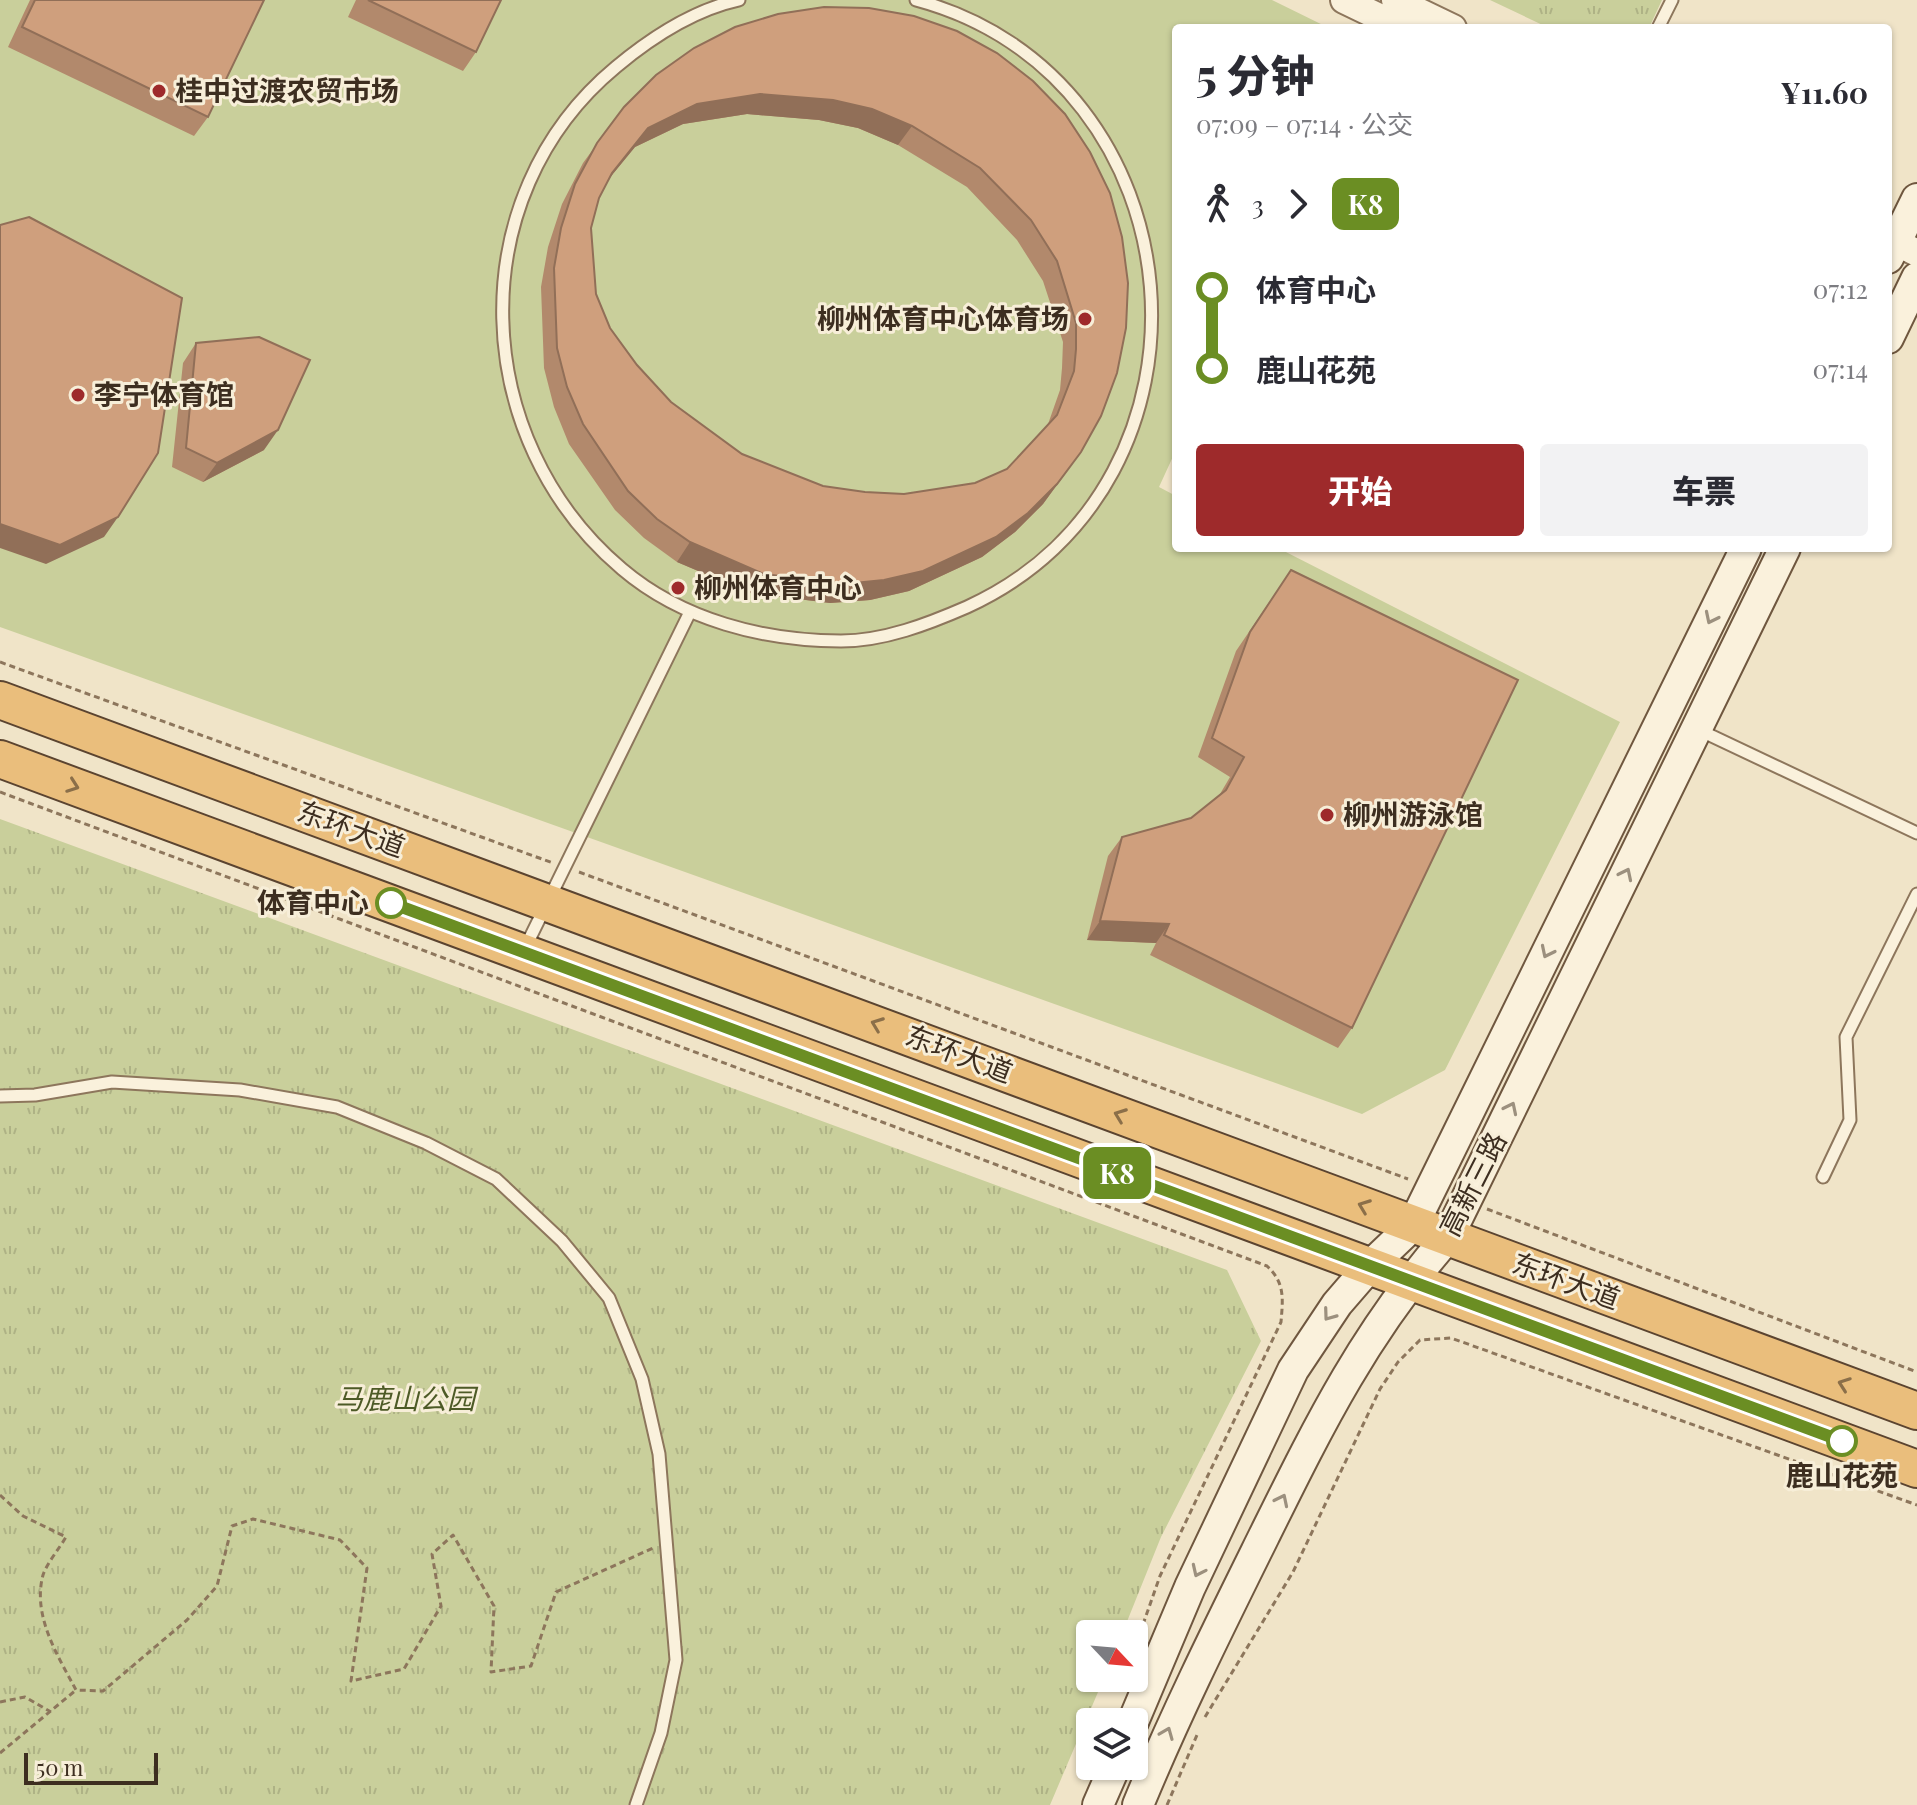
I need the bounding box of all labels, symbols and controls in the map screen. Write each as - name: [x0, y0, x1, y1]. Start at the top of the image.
- text: 5 分钟: [1196, 44, 1314, 103]
- place label: 桂中过渡农贸市场: [175, 71, 399, 108]
- text: ¥11.60: [1780, 72, 1868, 112]
- marker: 桂中过渡农贸市场: [150, 82, 168, 100]
- text: 07:09 – 07:14 · 公交: [1196, 106, 1413, 141]
- icon: walk: [1196, 182, 1240, 226]
- icon: forward: [1276, 182, 1320, 226]
- text: K8: [1348, 185, 1383, 222]
- text: 3: [1252, 187, 1264, 222]
- text: 体育中心: [1256, 269, 1376, 309]
- text: 07:12: [1813, 271, 1868, 306]
- place label: 柳州体育中心体育场: [817, 299, 1069, 336]
- marker: 柳州体育中心体育场: [1076, 310, 1094, 328]
- text: 鹿山花苑: [1256, 349, 1376, 389]
- text: 07:14: [1812, 351, 1868, 386]
- place label: 李宁体育馆: [94, 375, 234, 412]
- marker: 李宁体育馆: [69, 386, 87, 404]
- button: 开始: [1196, 444, 1524, 536]
- button: 车票: [1540, 444, 1868, 536]
- place label: 柳州体育中心: [694, 568, 862, 605]
- marker: 柳州体育中心: [669, 579, 687, 597]
- one-way arrow: [1705, 610, 1721, 624]
- one-way arrow: [65, 776, 79, 793]
- street label: 东环大道: [293, 791, 410, 864]
- place label: 柳州游泳馆: [1343, 795, 1483, 832]
- marker: 柳州游泳馆: [1318, 806, 1336, 824]
- one-way arrow: [1616, 868, 1631, 883]
- place label: 体育中心: [257, 883, 369, 920]
- marker: 体育中心: [376, 888, 406, 918]
- one-way arrow: [1541, 944, 1557, 958]
- street label: 东环大道: [901, 1015, 1018, 1090]
- one-way arrow: [871, 1017, 885, 1034]
- one-way arrow: [1501, 1101, 1517, 1116]
- one-way arrow: [1114, 1108, 1128, 1125]
- street label: 高新三路: [1430, 1125, 1514, 1242]
- line badge: K8: [1081, 1147, 1153, 1199]
- text: K8: [1099, 1154, 1135, 1191]
- one-way arrow: [1358, 1199, 1372, 1216]
- street label: 东环大道: [1508, 1243, 1625, 1316]
- one-way arrow: [1324, 1307, 1339, 1321]
- one-way arrow: [1838, 1377, 1852, 1394]
- park label: 马鹿山公园: [335, 1379, 479, 1416]
- marker: 鹿山花苑: [1827, 1426, 1857, 1456]
- place label: 鹿山花苑: [1786, 1456, 1898, 1493]
- one-way arrow: [1272, 1493, 1288, 1508]
- one-way arrow: [1192, 1563, 1208, 1577]
- north arrow: [1076, 1620, 1148, 1692]
- map controls: [1076, 1620, 1148, 1780]
- button: layers: [1076, 1708, 1148, 1780]
- one-way arrow: [1158, 1727, 1174, 1741]
- scale bar: [24, 1749, 158, 1785]
- text: 50 m: [36, 1752, 83, 1782]

